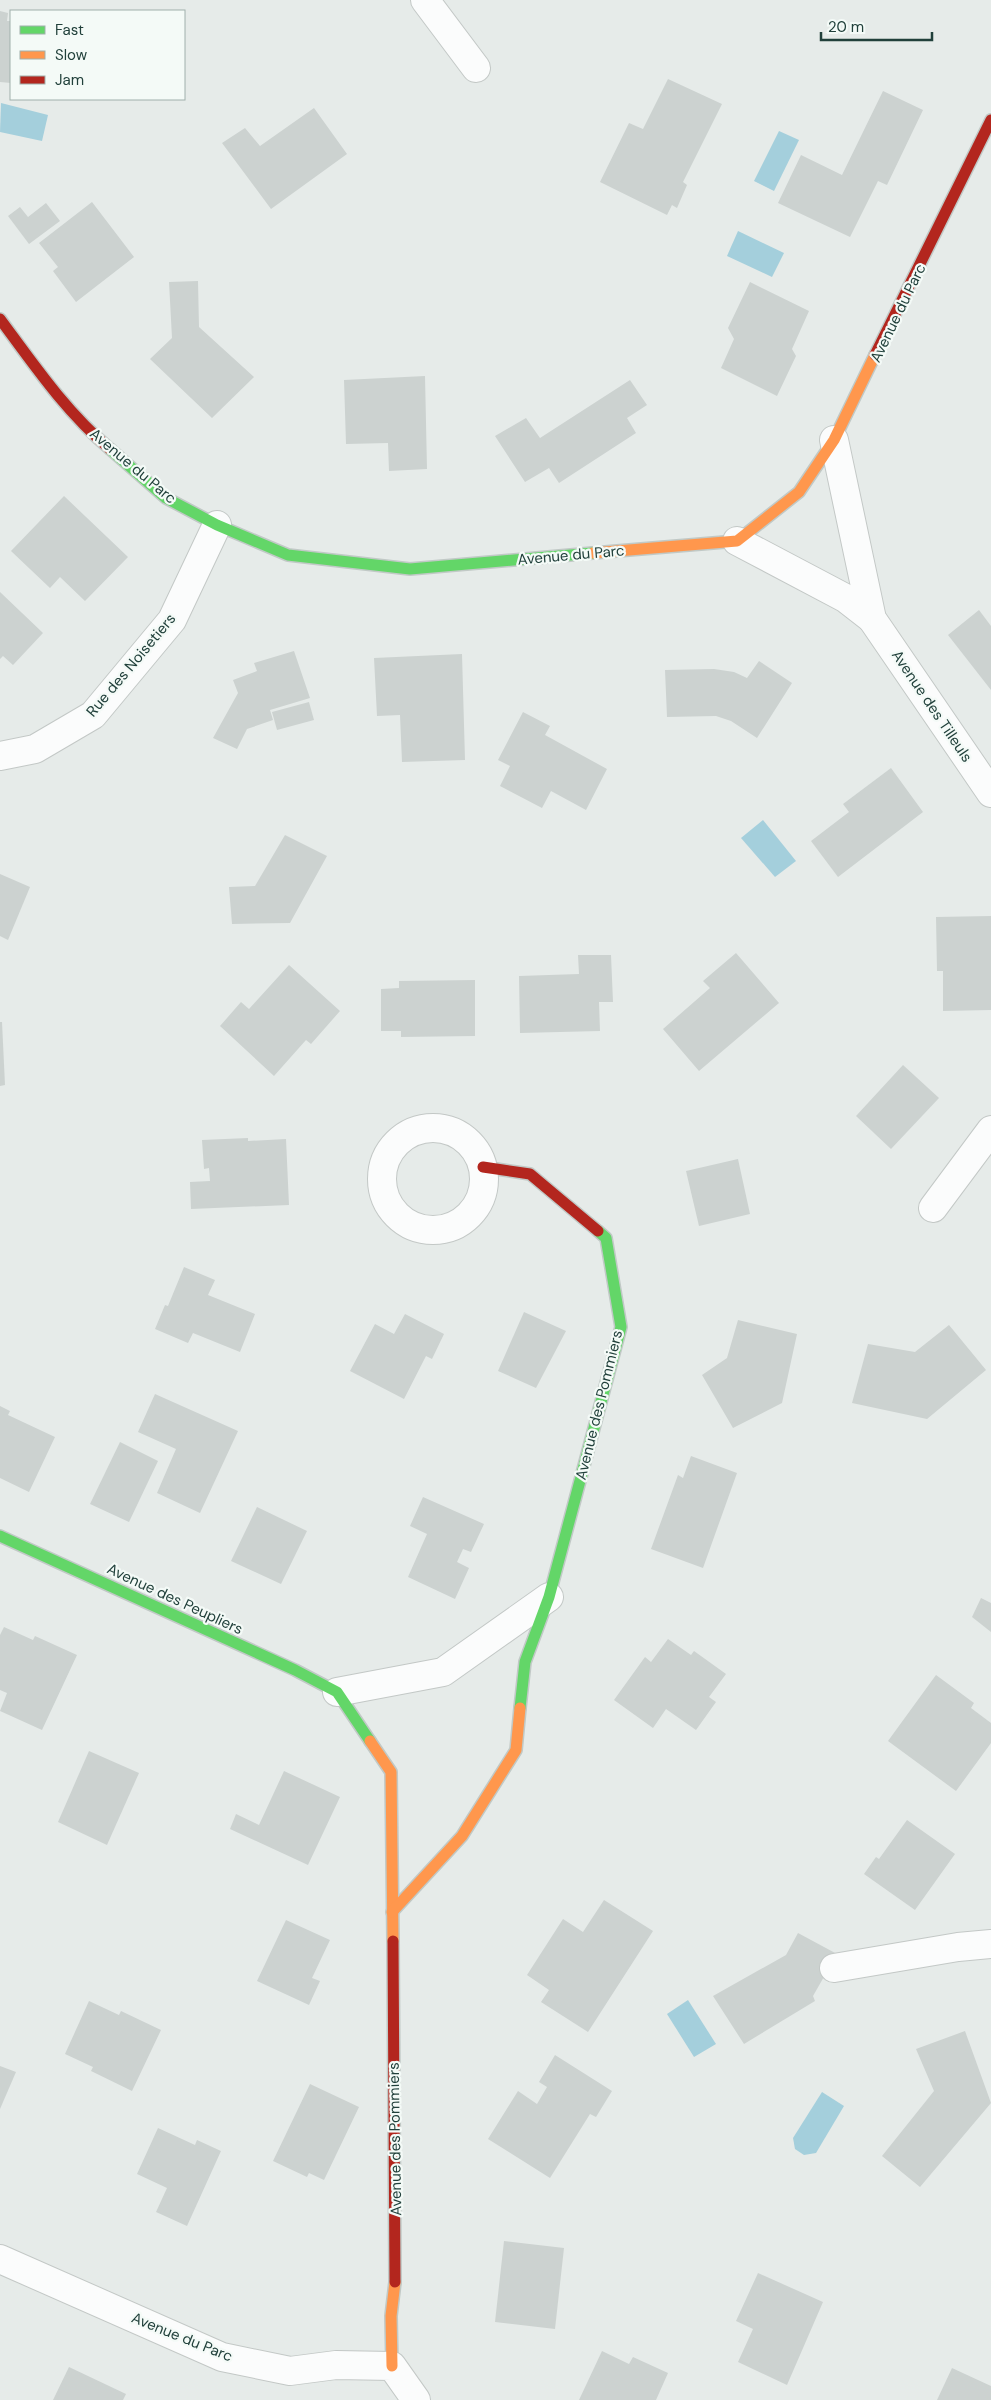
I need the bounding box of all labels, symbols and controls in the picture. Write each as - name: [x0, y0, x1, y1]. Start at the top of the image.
- legend: [10, 10, 185, 100]
- scale bar: [821, 10, 932, 42]
- text: 20 m: [828, 17, 864, 37]
- text: Fast: [55, 20, 84, 40]
- text: Slow: [55, 45, 88, 65]
- text: Jam: [55, 70, 84, 90]
- street label: Avenue du Parc: [865, 260, 931, 366]
- street label: Avenue du Parc: [85, 424, 181, 508]
- street label: Avenue du Parc: [517, 540, 625, 570]
- street label: Rue des Noisetiers: [82, 609, 180, 721]
- street label: Avenue des Tilleuls: [887, 646, 977, 766]
- street label: Avenue des Pommiers: [571, 1328, 627, 1482]
- street label: Avenue des Peupliers: [104, 1559, 246, 1639]
- street label: Avenue des Pommiers: [384, 2062, 406, 2216]
- street label: Avenue du Parc: [129, 2308, 235, 2366]

